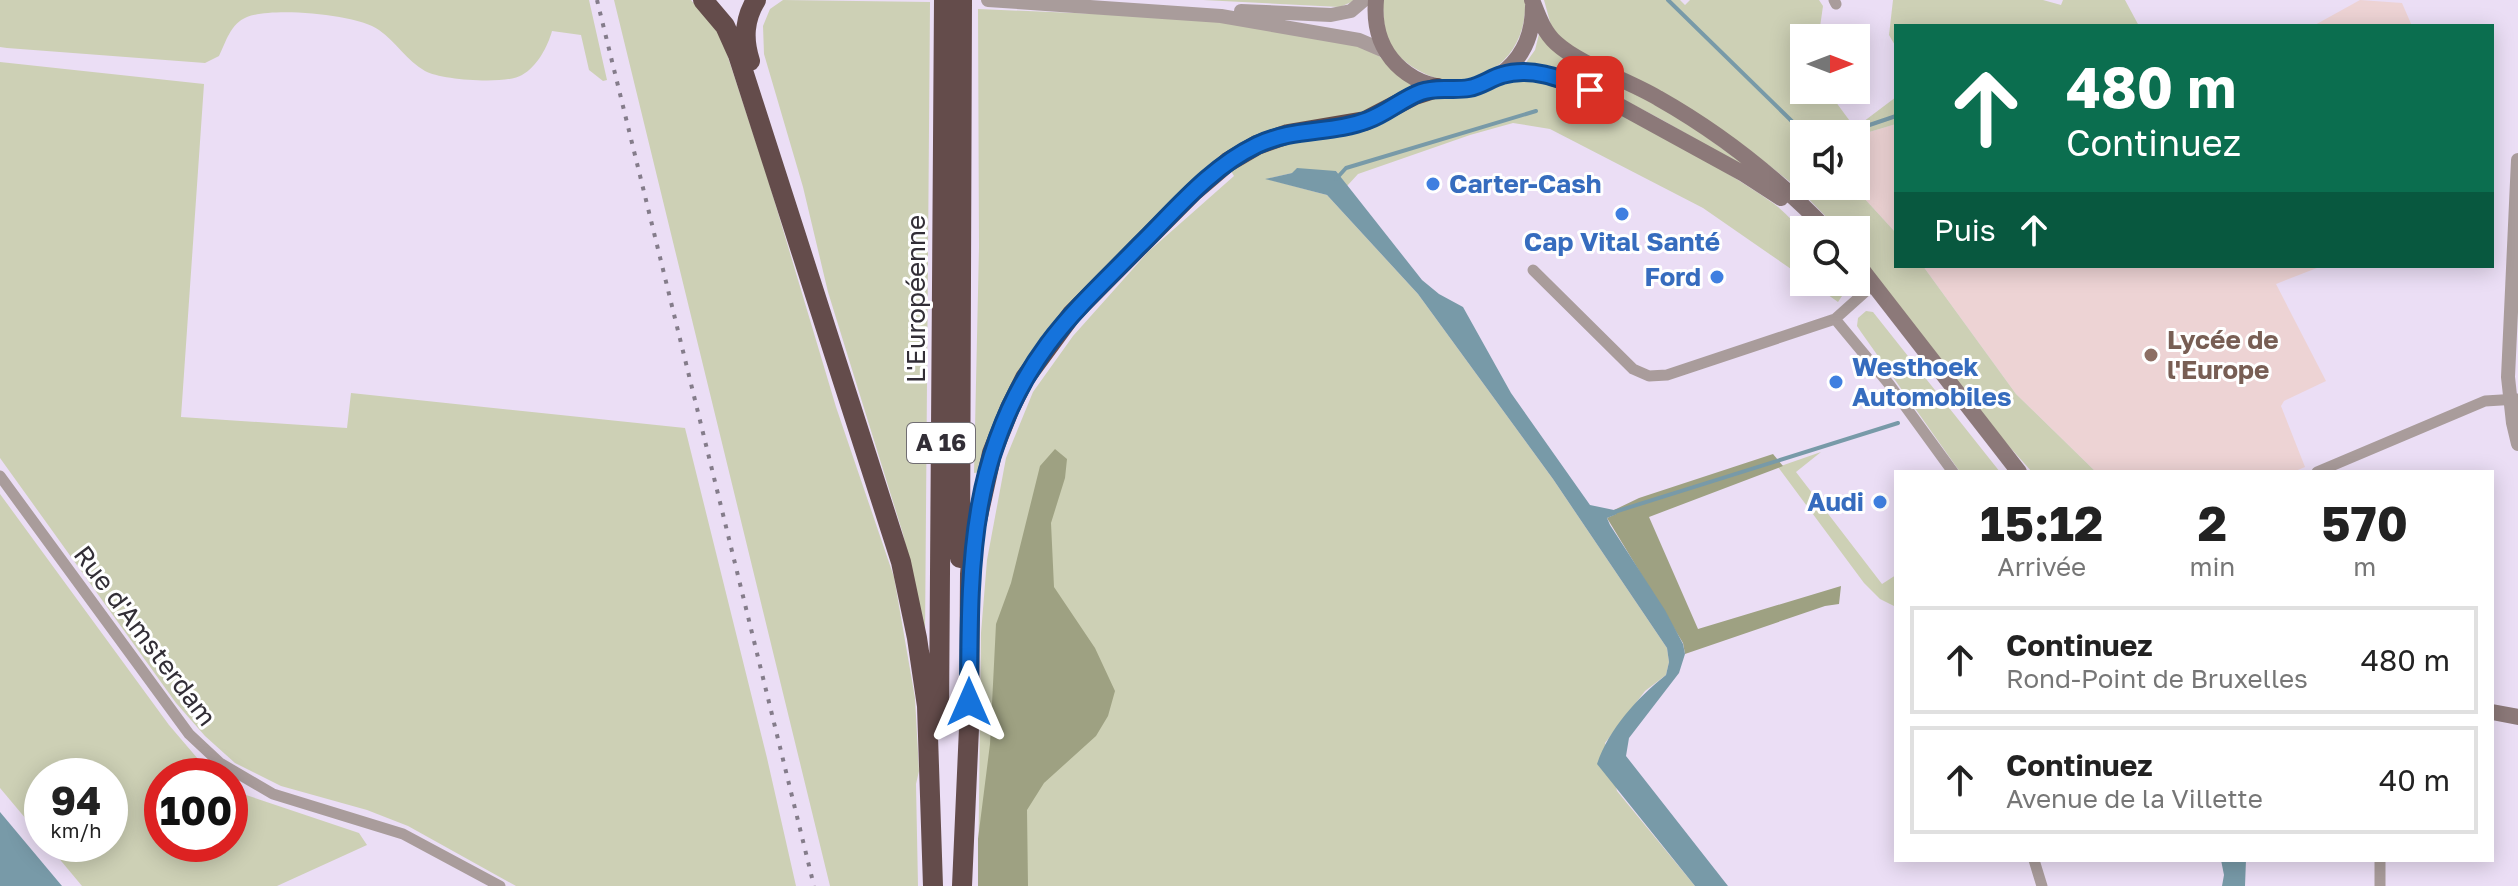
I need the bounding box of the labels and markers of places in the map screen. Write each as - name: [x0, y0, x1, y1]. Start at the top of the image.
- pin: [1556, 56, 1624, 124]
- place label: Carter-Cash: [1449, 168, 1601, 199]
- marker: Carter-Cash: [1424, 175, 1442, 193]
- marker: Cap Vital Santé: [1613, 205, 1631, 223]
- place label: Cap Vital Santé: [1524, 226, 1720, 257]
- place label: Ford: [1644, 261, 1701, 292]
- marker: Ford: [1708, 268, 1726, 286]
- place label: Lycée de l'Europe: [2167, 324, 2279, 385]
- marker: Lycée de l'Europe: [2142, 346, 2160, 364]
- place label: Westhoek Automobiles: [1852, 351, 2011, 412]
- marker: Westhoek Automobiles: [1827, 373, 1845, 391]
- place label: Audi: [1807, 486, 1864, 517]
- marker: Audi: [1871, 493, 1889, 511]

